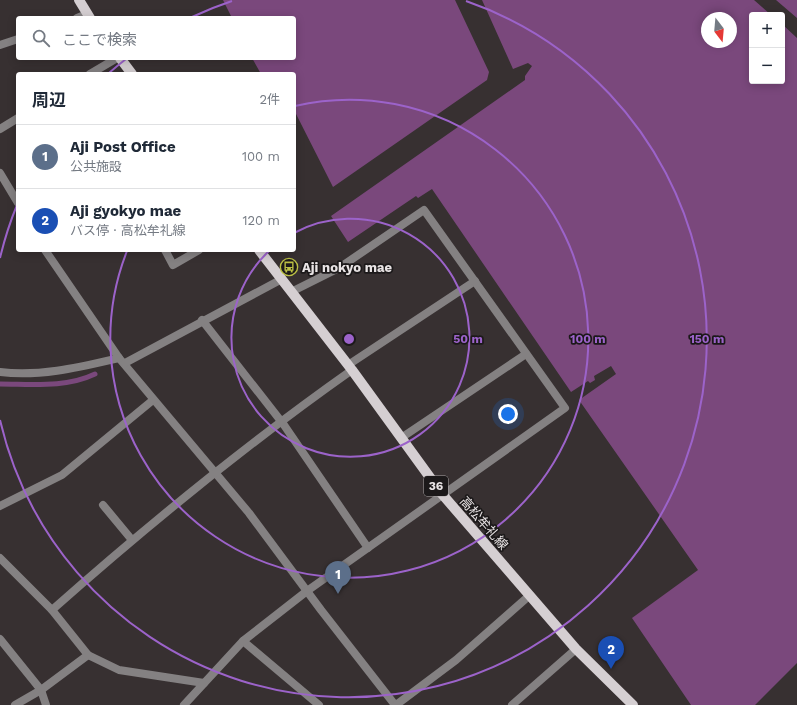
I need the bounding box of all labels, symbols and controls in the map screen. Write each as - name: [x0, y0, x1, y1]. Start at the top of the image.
- north arrow: [701, 12, 737, 48]
- map controls: [749, 12, 785, 84]
- button: +: [749, 12, 785, 48]
- search box: [16, 16, 296, 60]
- icon: search: [30, 27, 52, 49]
- text: ここで検索: [62, 31, 137, 49]
- button: −: [749, 48, 785, 84]
- text: 周辺: [32, 90, 66, 110]
- text: 2件: [259, 92, 280, 107]
- text: Aji Post Office: [70, 138, 176, 156]
- text: 1: [42, 149, 48, 164]
- text: 100 m: [242, 149, 280, 164]
- text: 公共施設: [70, 159, 122, 174]
- text: Aji gyokyo mae: [70, 202, 181, 220]
- text: 2: [41, 213, 49, 228]
- text: 120 m: [242, 213, 280, 228]
- text: バス停 · 高松牟礼線: [70, 223, 186, 238]
- bus stop icon: Aji nokyo mae: [279, 257, 299, 277]
- place label: Aji nokyo mae: [302, 260, 392, 275]
- centre of rings: [342, 332, 356, 346]
- text: 50 m: [453, 332, 483, 346]
- text: 100 m: [570, 332, 606, 346]
- text: 150 m: [690, 332, 724, 346]
- your location: [498, 404, 518, 424]
- road number: 36: [424, 476, 448, 496]
- street label: 高松牟礼線: [457, 494, 511, 552]
- pin: 1: [325, 561, 351, 594]
- pin: 2: [598, 636, 624, 669]

